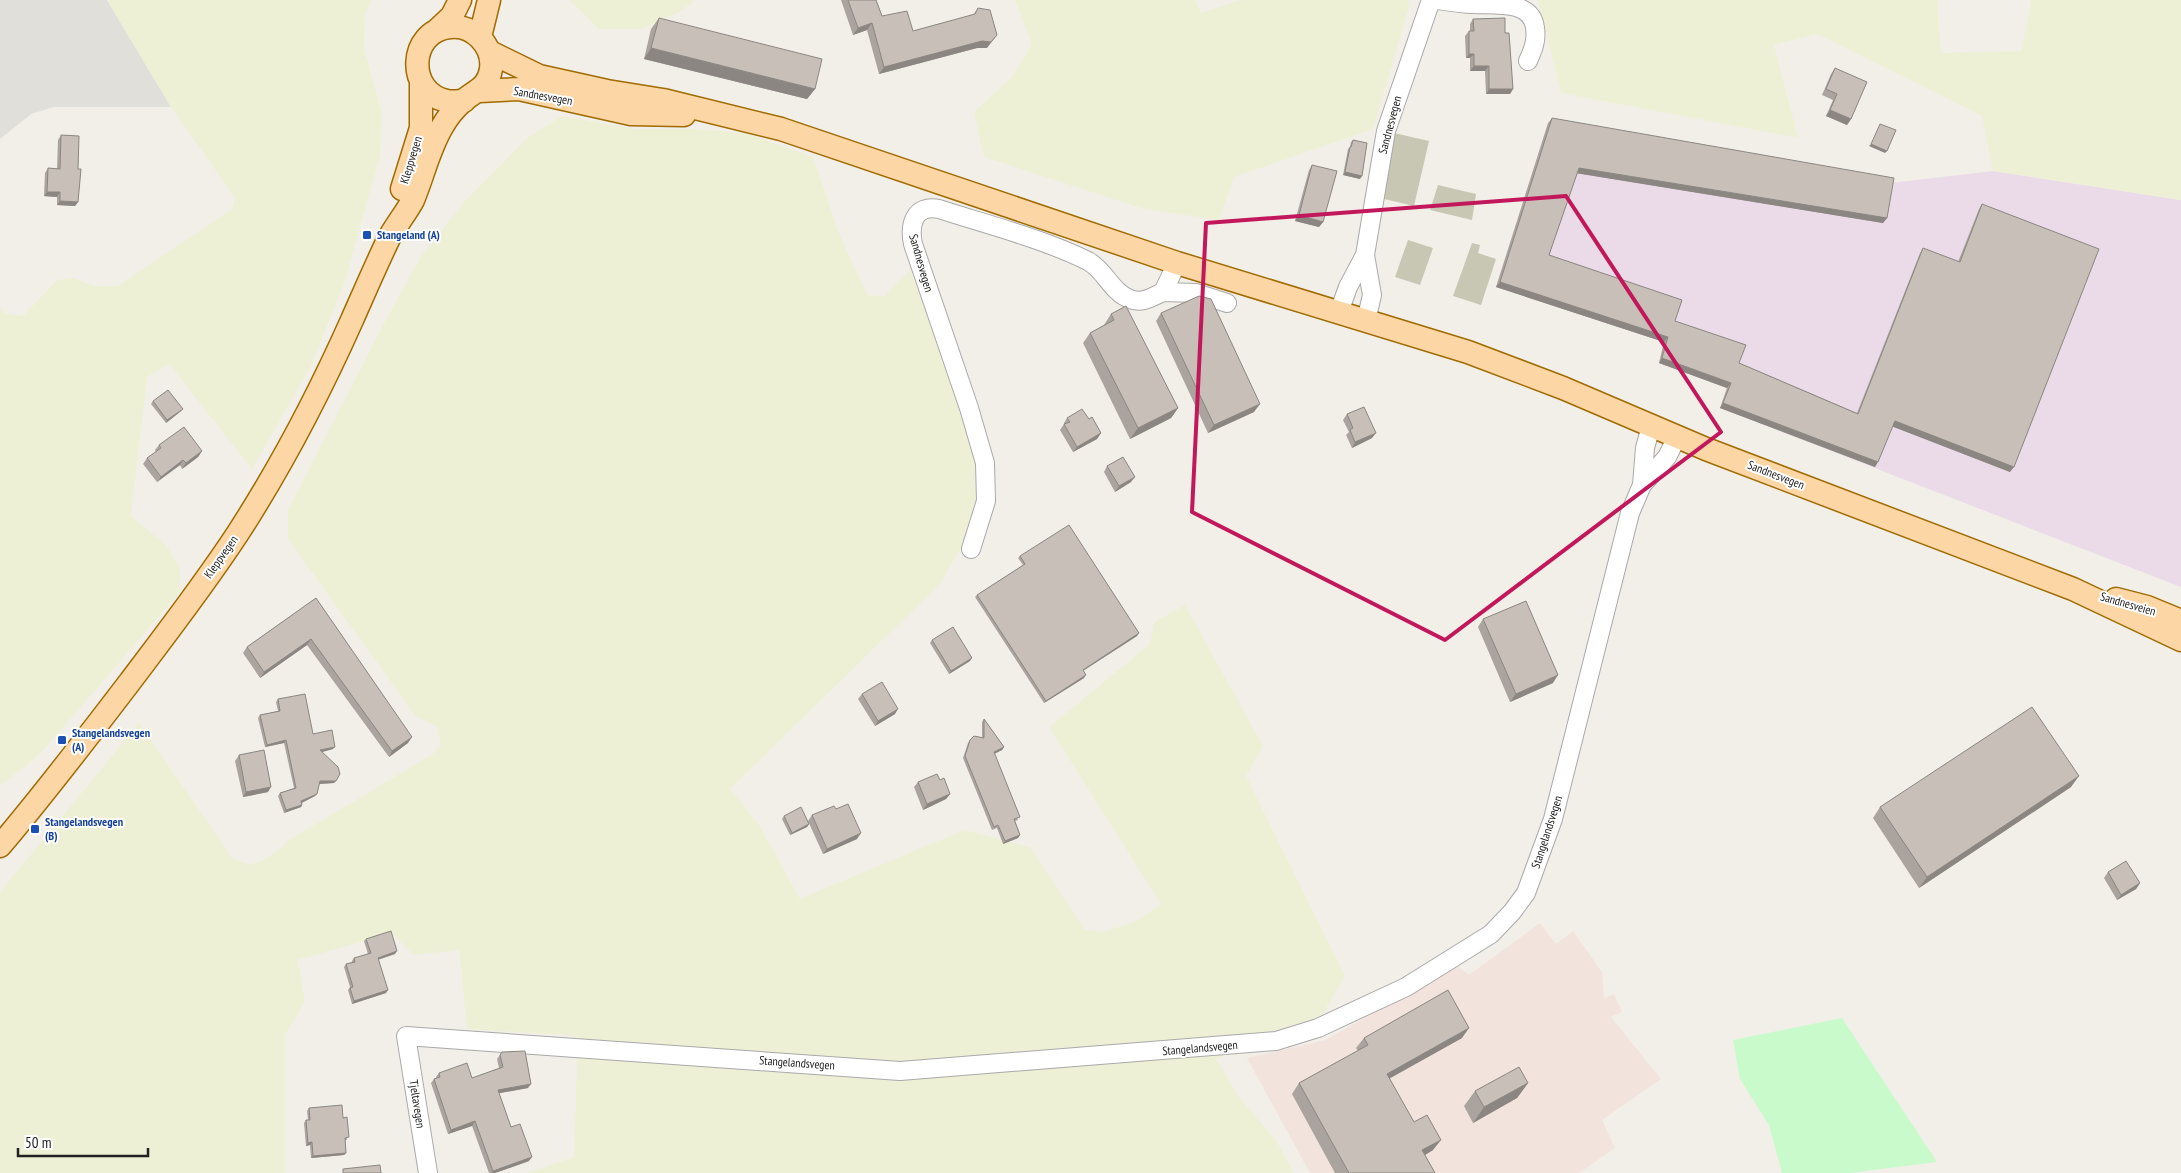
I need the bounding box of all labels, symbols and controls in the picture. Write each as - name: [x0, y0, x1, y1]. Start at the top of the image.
- street label: Sandnesvegen: [512, 83, 574, 108]
- street label: Sandnesvegen: [1375, 94, 1404, 156]
- street label: Kleppvegen: [396, 134, 425, 185]
- place label: Stangeland (A): [377, 227, 440, 242]
- marker: Stangeland (A): [361, 229, 373, 241]
- street label: Sandnesvegen: [906, 232, 937, 294]
- street label: Sandnesvegen: [1746, 457, 1807, 492]
- street label: Kleppvegen: [200, 532, 241, 581]
- street label: Sandnesveien: [2099, 588, 2158, 619]
- place label: Stangelandsvegen (A): [72, 725, 150, 754]
- marker: Stangelandsvegen (A): [56, 734, 68, 746]
- street label: Stangelandsvegen: [1528, 794, 1565, 870]
- place label: Stangelandsvegen (B): [45, 814, 123, 843]
- marker: Stangelandsvegen (B): [29, 823, 41, 835]
- street label: Stangelandsvegen: [1162, 1037, 1238, 1058]
- street label: Stangelandsvegen: [759, 1052, 835, 1073]
- street label: Tjeltavegen: [406, 1079, 429, 1129]
- scale bar: [18, 1126, 148, 1158]
- text: 50 m: [25, 1133, 51, 1152]

